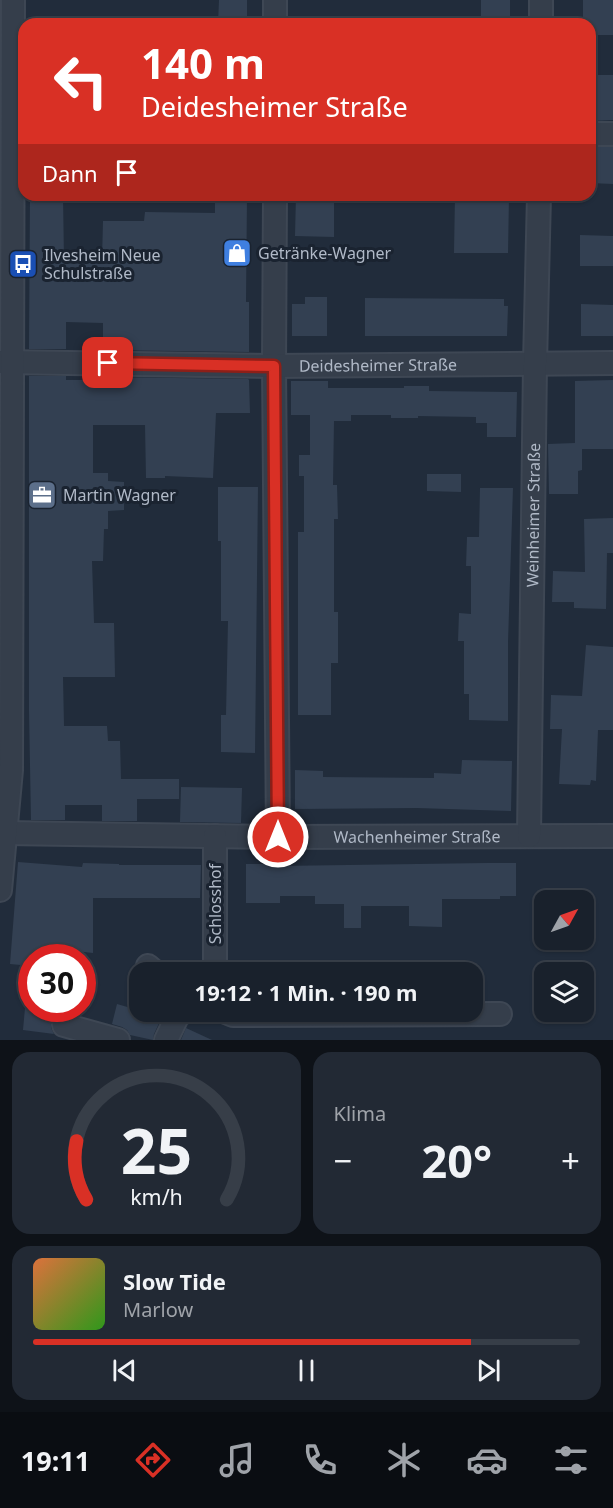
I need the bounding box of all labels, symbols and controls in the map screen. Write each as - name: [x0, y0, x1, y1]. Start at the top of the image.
- text: 140 m: [141, 34, 265, 91]
- icon: left: [42, 42, 120, 120]
- text: Deidesheimer Straße: [141, 88, 408, 125]
- icon: arrive: [110, 156, 143, 189]
- text: Dann: [42, 158, 98, 188]
- shop icon: Getränke-Wagner: [221, 237, 253, 269]
- place label: Getränke-Wagner: [258, 242, 392, 264]
- place label: Ilvesheim Neue Schulstraße: [44, 244, 161, 284]
- bus stop icon: Ilvesheim Neue Schulstraße: [7, 248, 39, 280]
- pin: [82, 337, 133, 388]
- icon: arrive: [91, 346, 124, 379]
- street label: Deidesheimer Straße: [299, 353, 457, 377]
- street label: Weinheimer Straße: [521, 443, 545, 587]
- office icon: Martin Wagner: [26, 479, 58, 511]
- place label: Martin Wagner: [63, 484, 176, 506]
- position arrow: [246, 805, 310, 869]
- street label: Wachenheimer Straße: [333, 825, 500, 848]
- street label: Schlosshof: [204, 862, 226, 944]
- north arrow: [534, 890, 594, 950]
- map controls: [534, 890, 594, 1022]
- speed limit sign: 30: [18, 944, 96, 1022]
- button: layers: [534, 962, 594, 1022]
- text: 19:12 · 1 Min. · 190 m: [195, 977, 417, 1007]
- text: Klima: [334, 1100, 386, 1127]
- text: 25: [121, 1107, 192, 1192]
- text: 20°: [421, 1130, 492, 1191]
- text: −: [334, 1138, 352, 1183]
- text: +: [561, 1138, 580, 1183]
- text: km/h: [130, 1182, 183, 1211]
- text: Slow Tide: [123, 1266, 226, 1296]
- text: Marlow: [123, 1296, 193, 1323]
- icon: previous: [108, 1354, 141, 1387]
- icon: pause: [290, 1354, 323, 1387]
- icon: next: [472, 1354, 505, 1387]
- icon: directions: [132, 1439, 174, 1481]
- icon: music: [216, 1439, 258, 1481]
- icon: phone: [299, 1439, 341, 1481]
- icon: climate: [383, 1439, 425, 1481]
- icon: car: [466, 1439, 508, 1481]
- icon: filters: [550, 1439, 592, 1481]
- text: 19:11: [21, 1442, 90, 1479]

